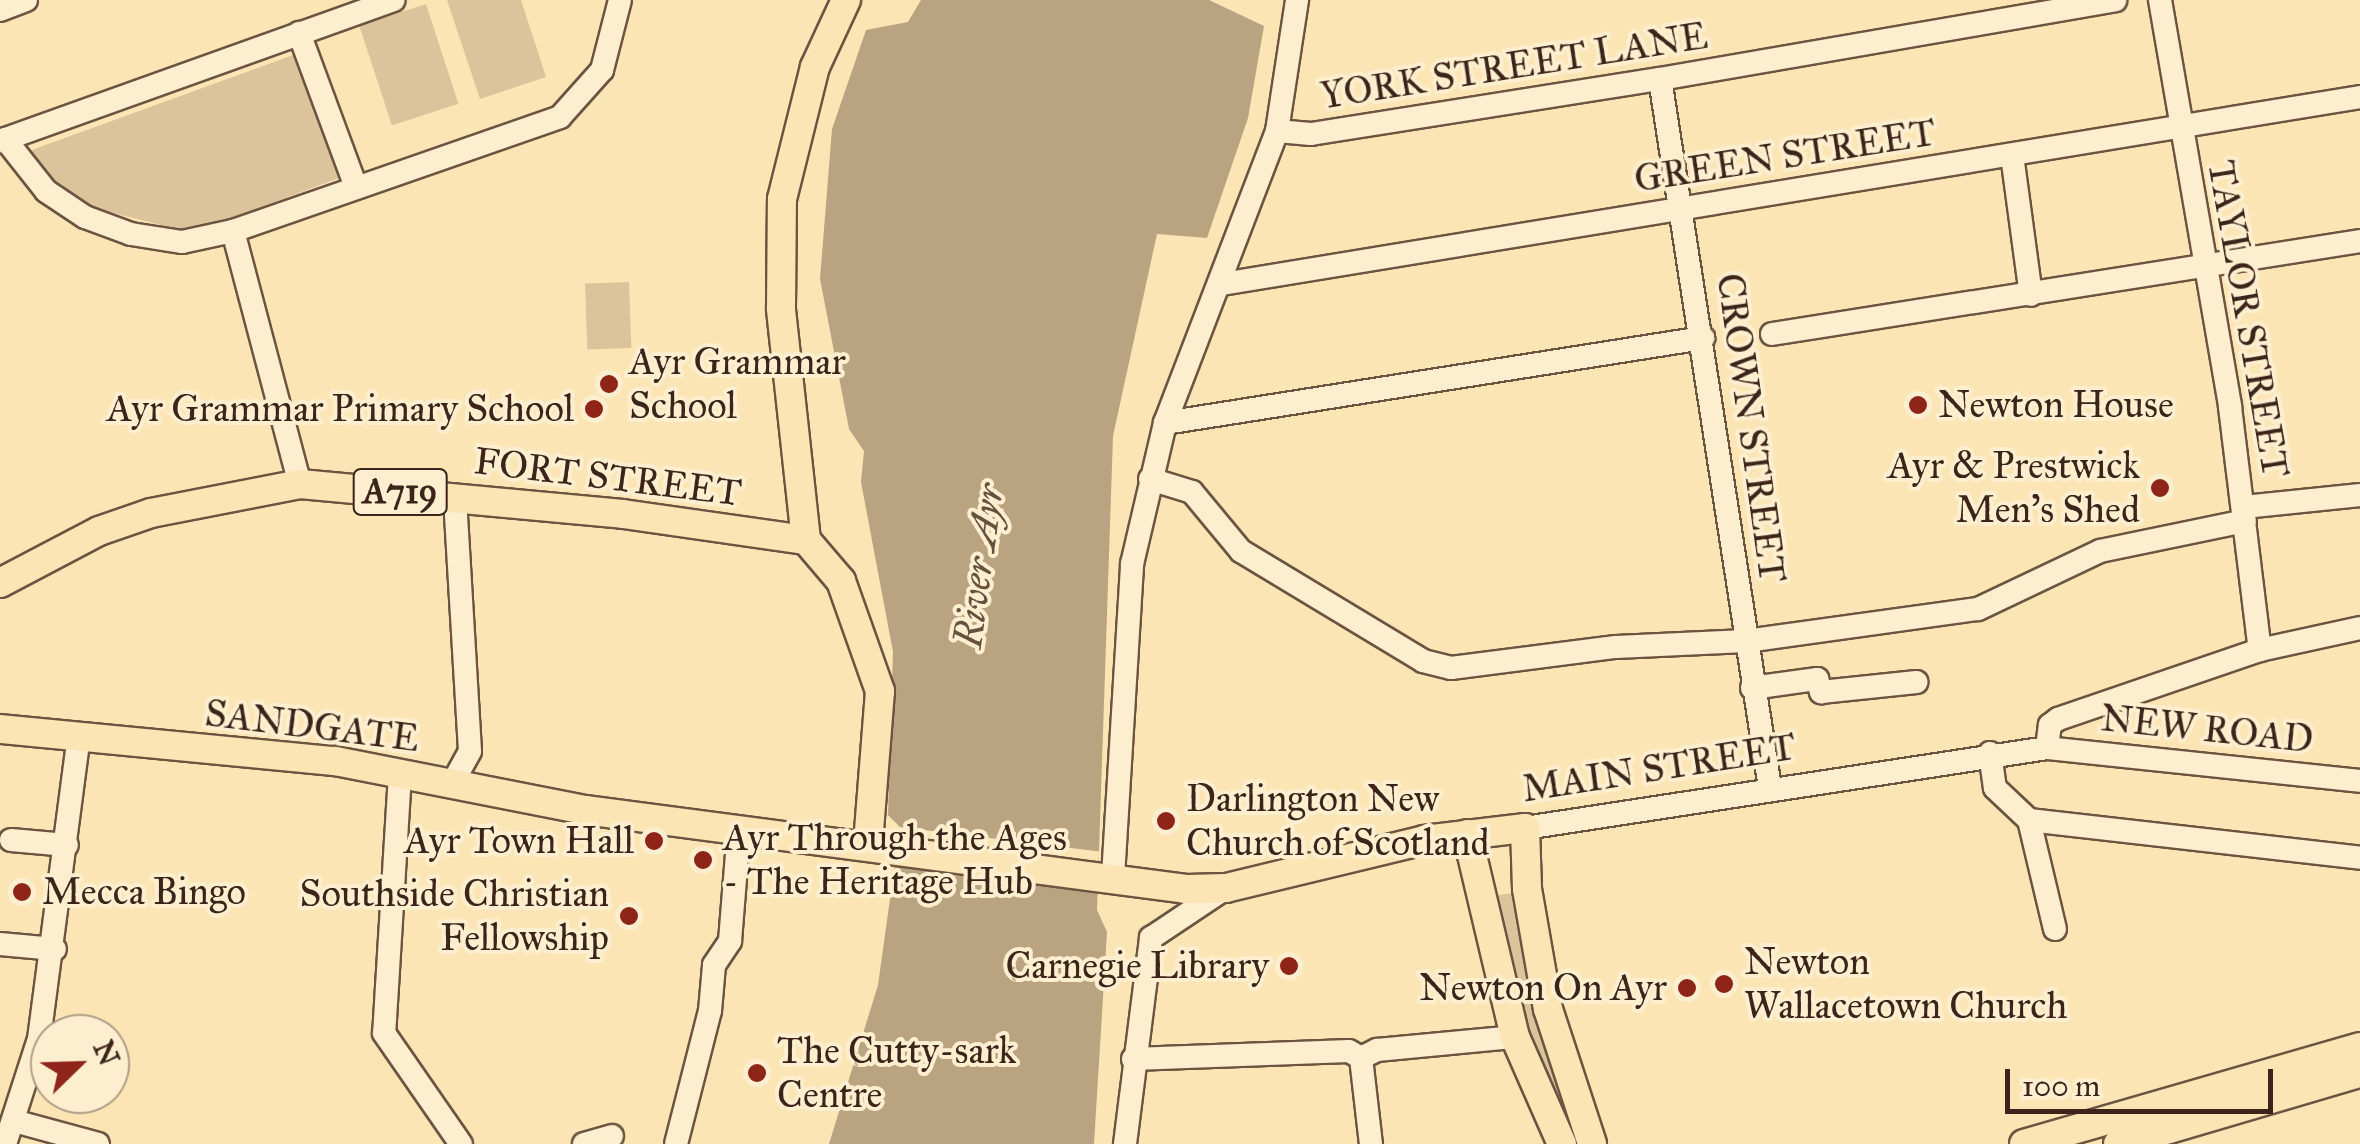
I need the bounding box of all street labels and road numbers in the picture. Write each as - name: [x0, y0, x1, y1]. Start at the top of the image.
- street label: YORK STREET LANE: [1317, 13, 1711, 119]
- street label: GREEN STREET: [1631, 110, 1939, 202]
- street label: TAYLOR STREET: [2198, 157, 2298, 481]
- street label: CROWN STREET: [1707, 270, 1795, 586]
- street label: FORT STREET: [472, 438, 744, 516]
- road number: A719: [352, 462, 448, 522]
- street label: SANDGATE: [202, 690, 422, 762]
- street label: NEW ROAD: [2099, 695, 2315, 763]
- street label: MAIN STREET: [1519, 724, 1799, 812]

